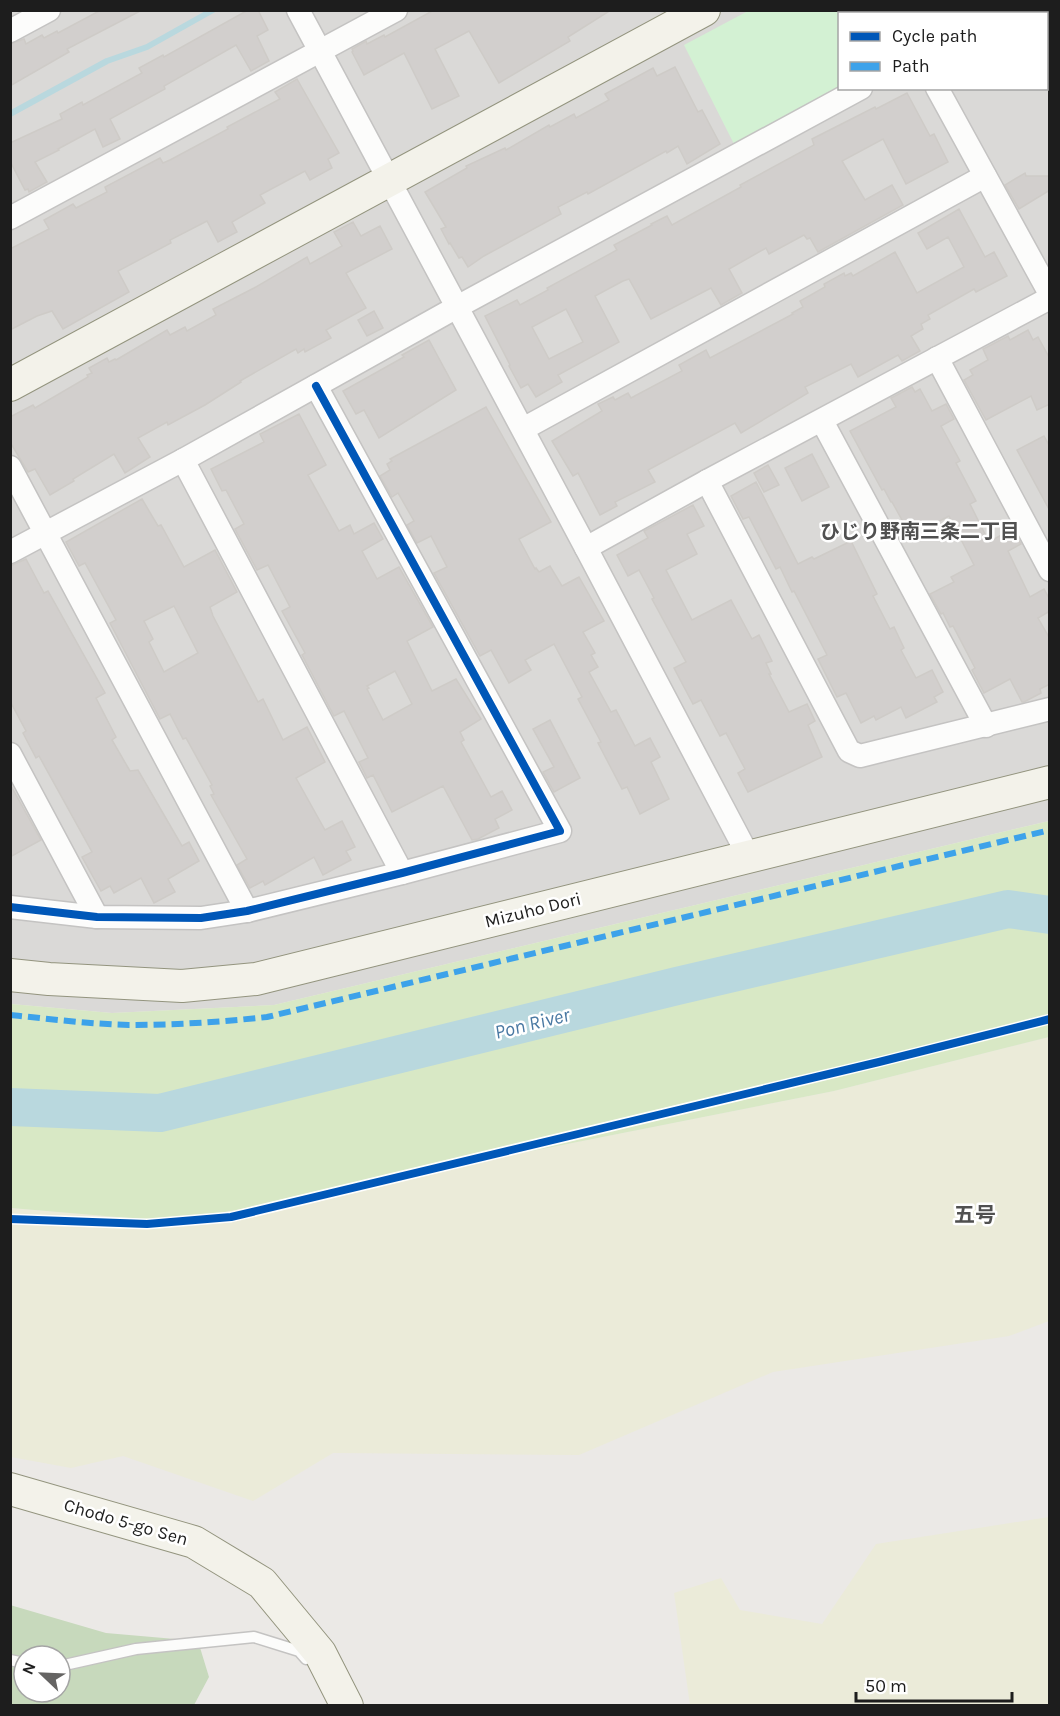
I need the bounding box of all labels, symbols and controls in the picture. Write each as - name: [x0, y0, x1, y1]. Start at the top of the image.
- legend: [838, 12, 1048, 90]
- text: Cycle path: [892, 25, 977, 47]
- text: Path: [892, 55, 930, 77]
- district label: ひじり野南三条二丁目: [820, 520, 1020, 543]
- street label: Mizuho Dori: [482, 887, 584, 933]
- water label: Pon River: [492, 1003, 573, 1044]
- district label: 五号: [954, 1203, 996, 1227]
- street label: Chodo 5-go Sen: [61, 1494, 191, 1550]
- north arrow: [12, 1644, 72, 1704]
- text: N: [18, 1659, 40, 1677]
- scale bar: [856, 1665, 1012, 1703]
- text: 50 m: [865, 1675, 907, 1697]

